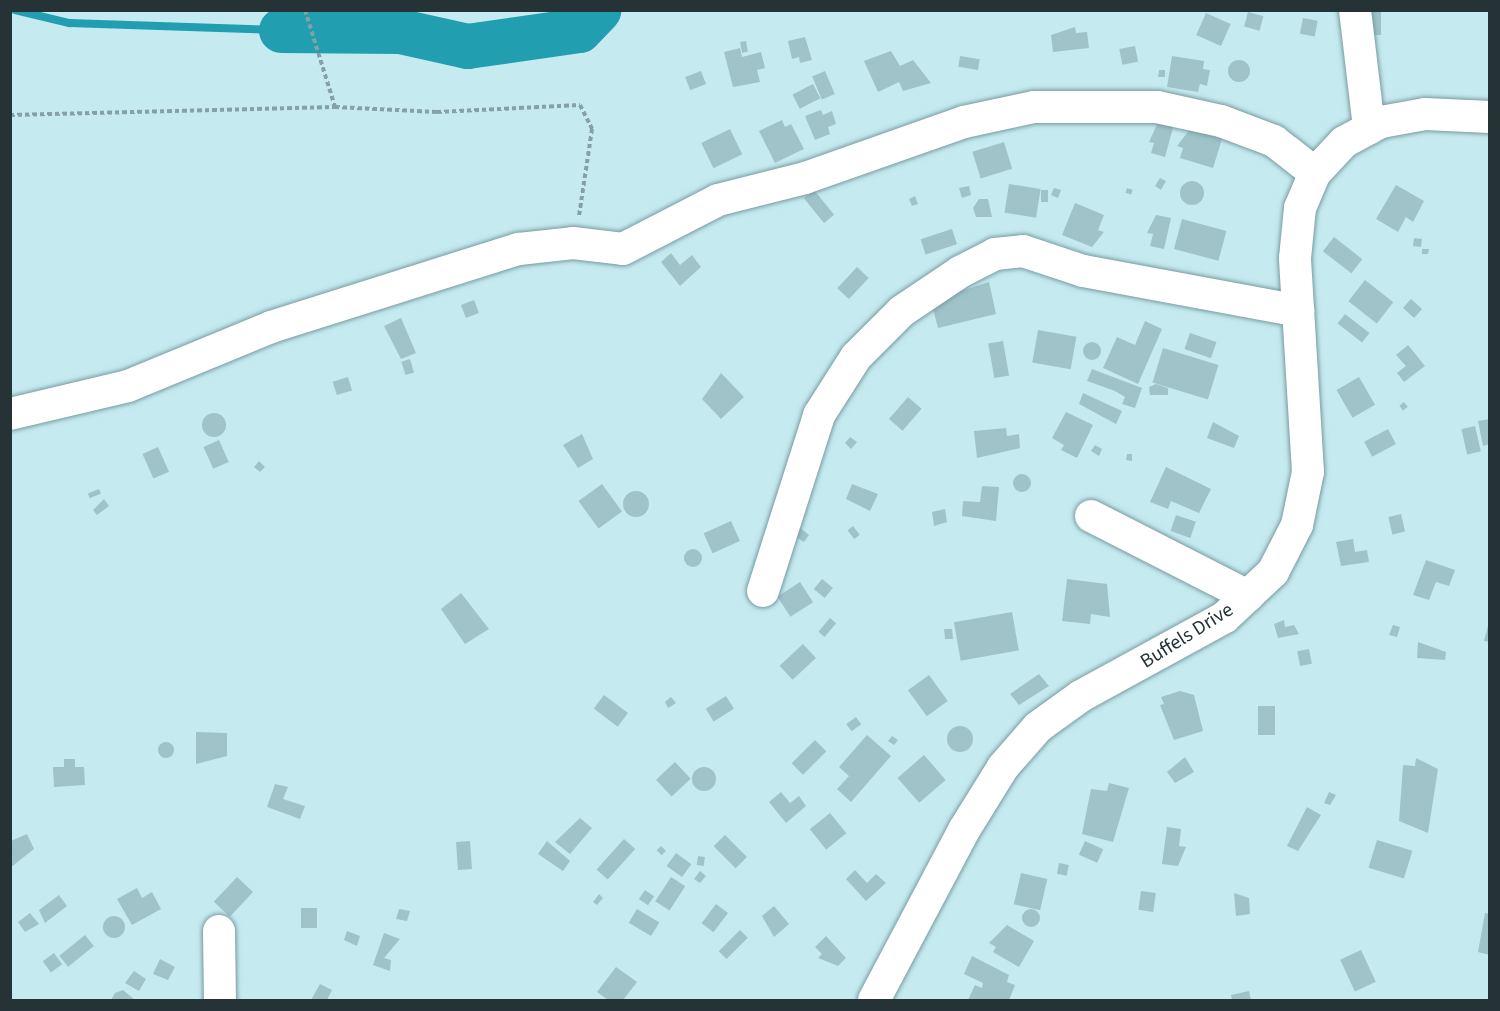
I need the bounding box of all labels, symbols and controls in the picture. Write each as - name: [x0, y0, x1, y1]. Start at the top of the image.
- street label: Buffels Drive: [1136, 598, 1238, 674]

